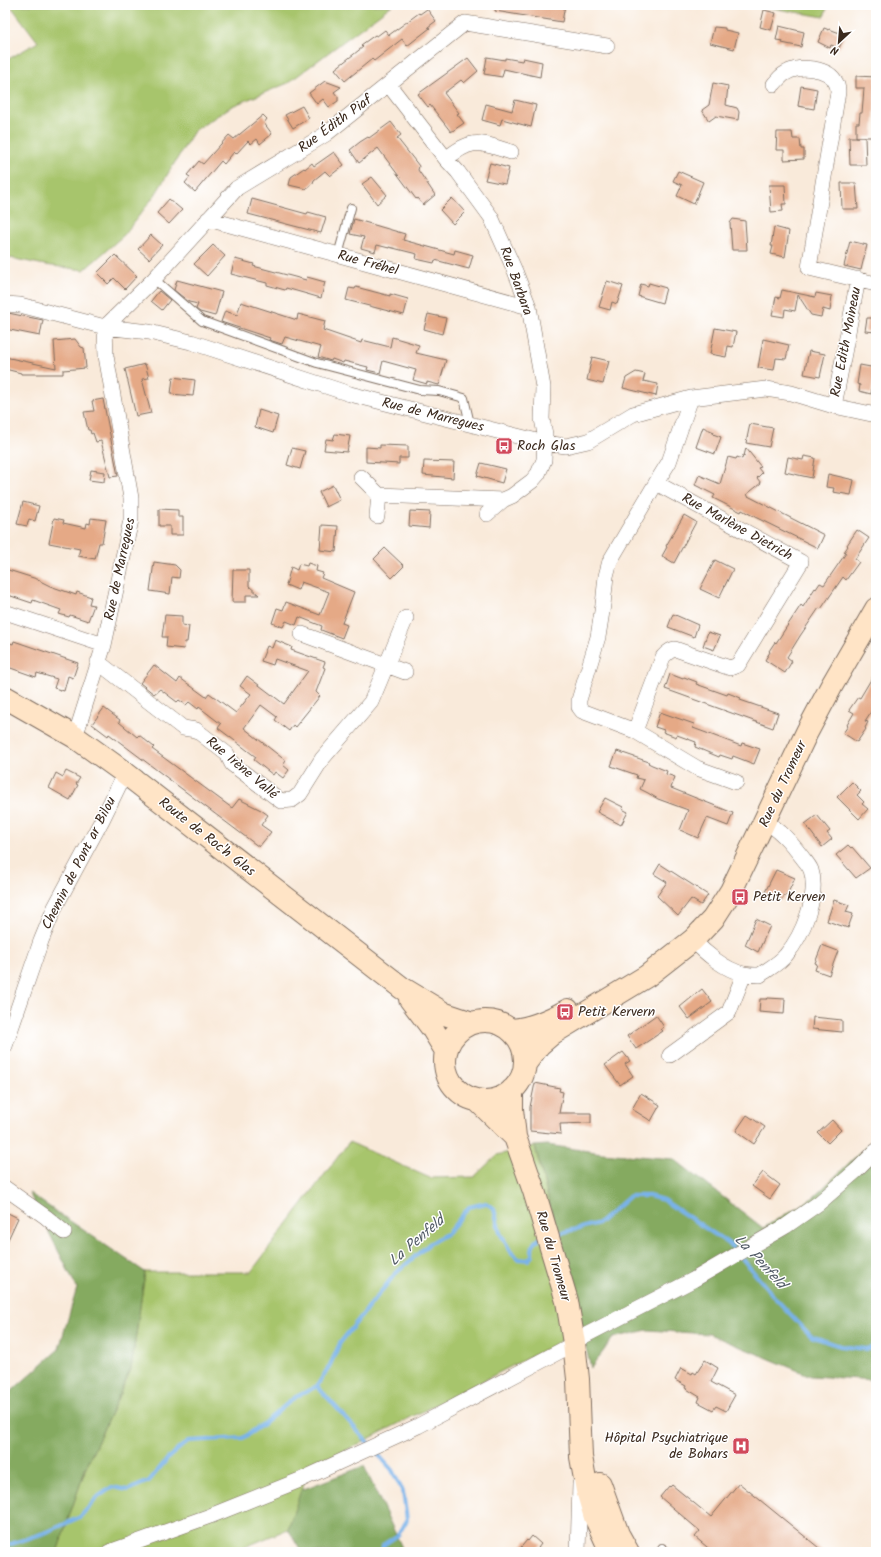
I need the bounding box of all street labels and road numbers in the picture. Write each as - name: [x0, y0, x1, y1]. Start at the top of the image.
- street label: Rue Édith Piaf: [293, 89, 378, 158]
- street label: Rue Barbara: [493, 243, 539, 319]
- street label: Rue Fréhel: [335, 244, 401, 282]
- street label: Rue Edith Moineau: [825, 285, 867, 399]
- street label: Rue de Marregues: [380, 392, 486, 438]
- street label: Rue Marlène Dietrich: [678, 487, 796, 567]
- street label: Rue de Marregues: [98, 516, 142, 622]
- street label: Rue Irène Vallé: [201, 731, 284, 805]
- street label: Rue du Tromeur: [753, 736, 813, 831]
- street label: Chemin de Pont ar Bilou: [36, 792, 122, 933]
- street label: Route de Roc'h Glas: [154, 792, 260, 882]
- street label: Rue du Tromeur: [530, 1208, 577, 1305]

